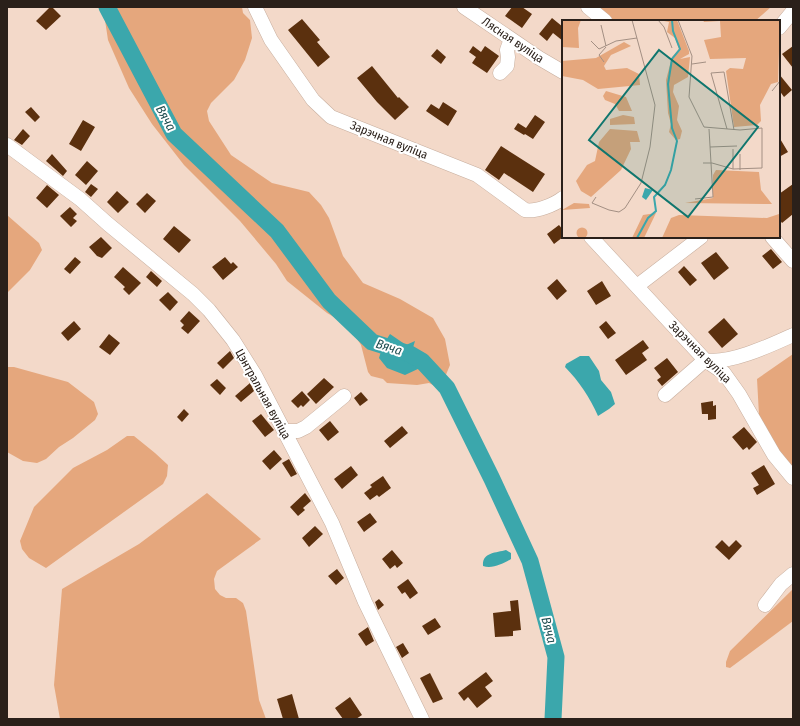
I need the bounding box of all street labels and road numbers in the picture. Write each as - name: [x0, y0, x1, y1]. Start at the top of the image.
- street label: Лясная вуліца: [479, 14, 547, 66]
- street label: Зарэчная вуліца: [348, 118, 430, 162]
- street label: Зарэчная вуліца: [666, 318, 734, 386]
- street label: Цэнтральная вуліца: [232, 346, 294, 442]

